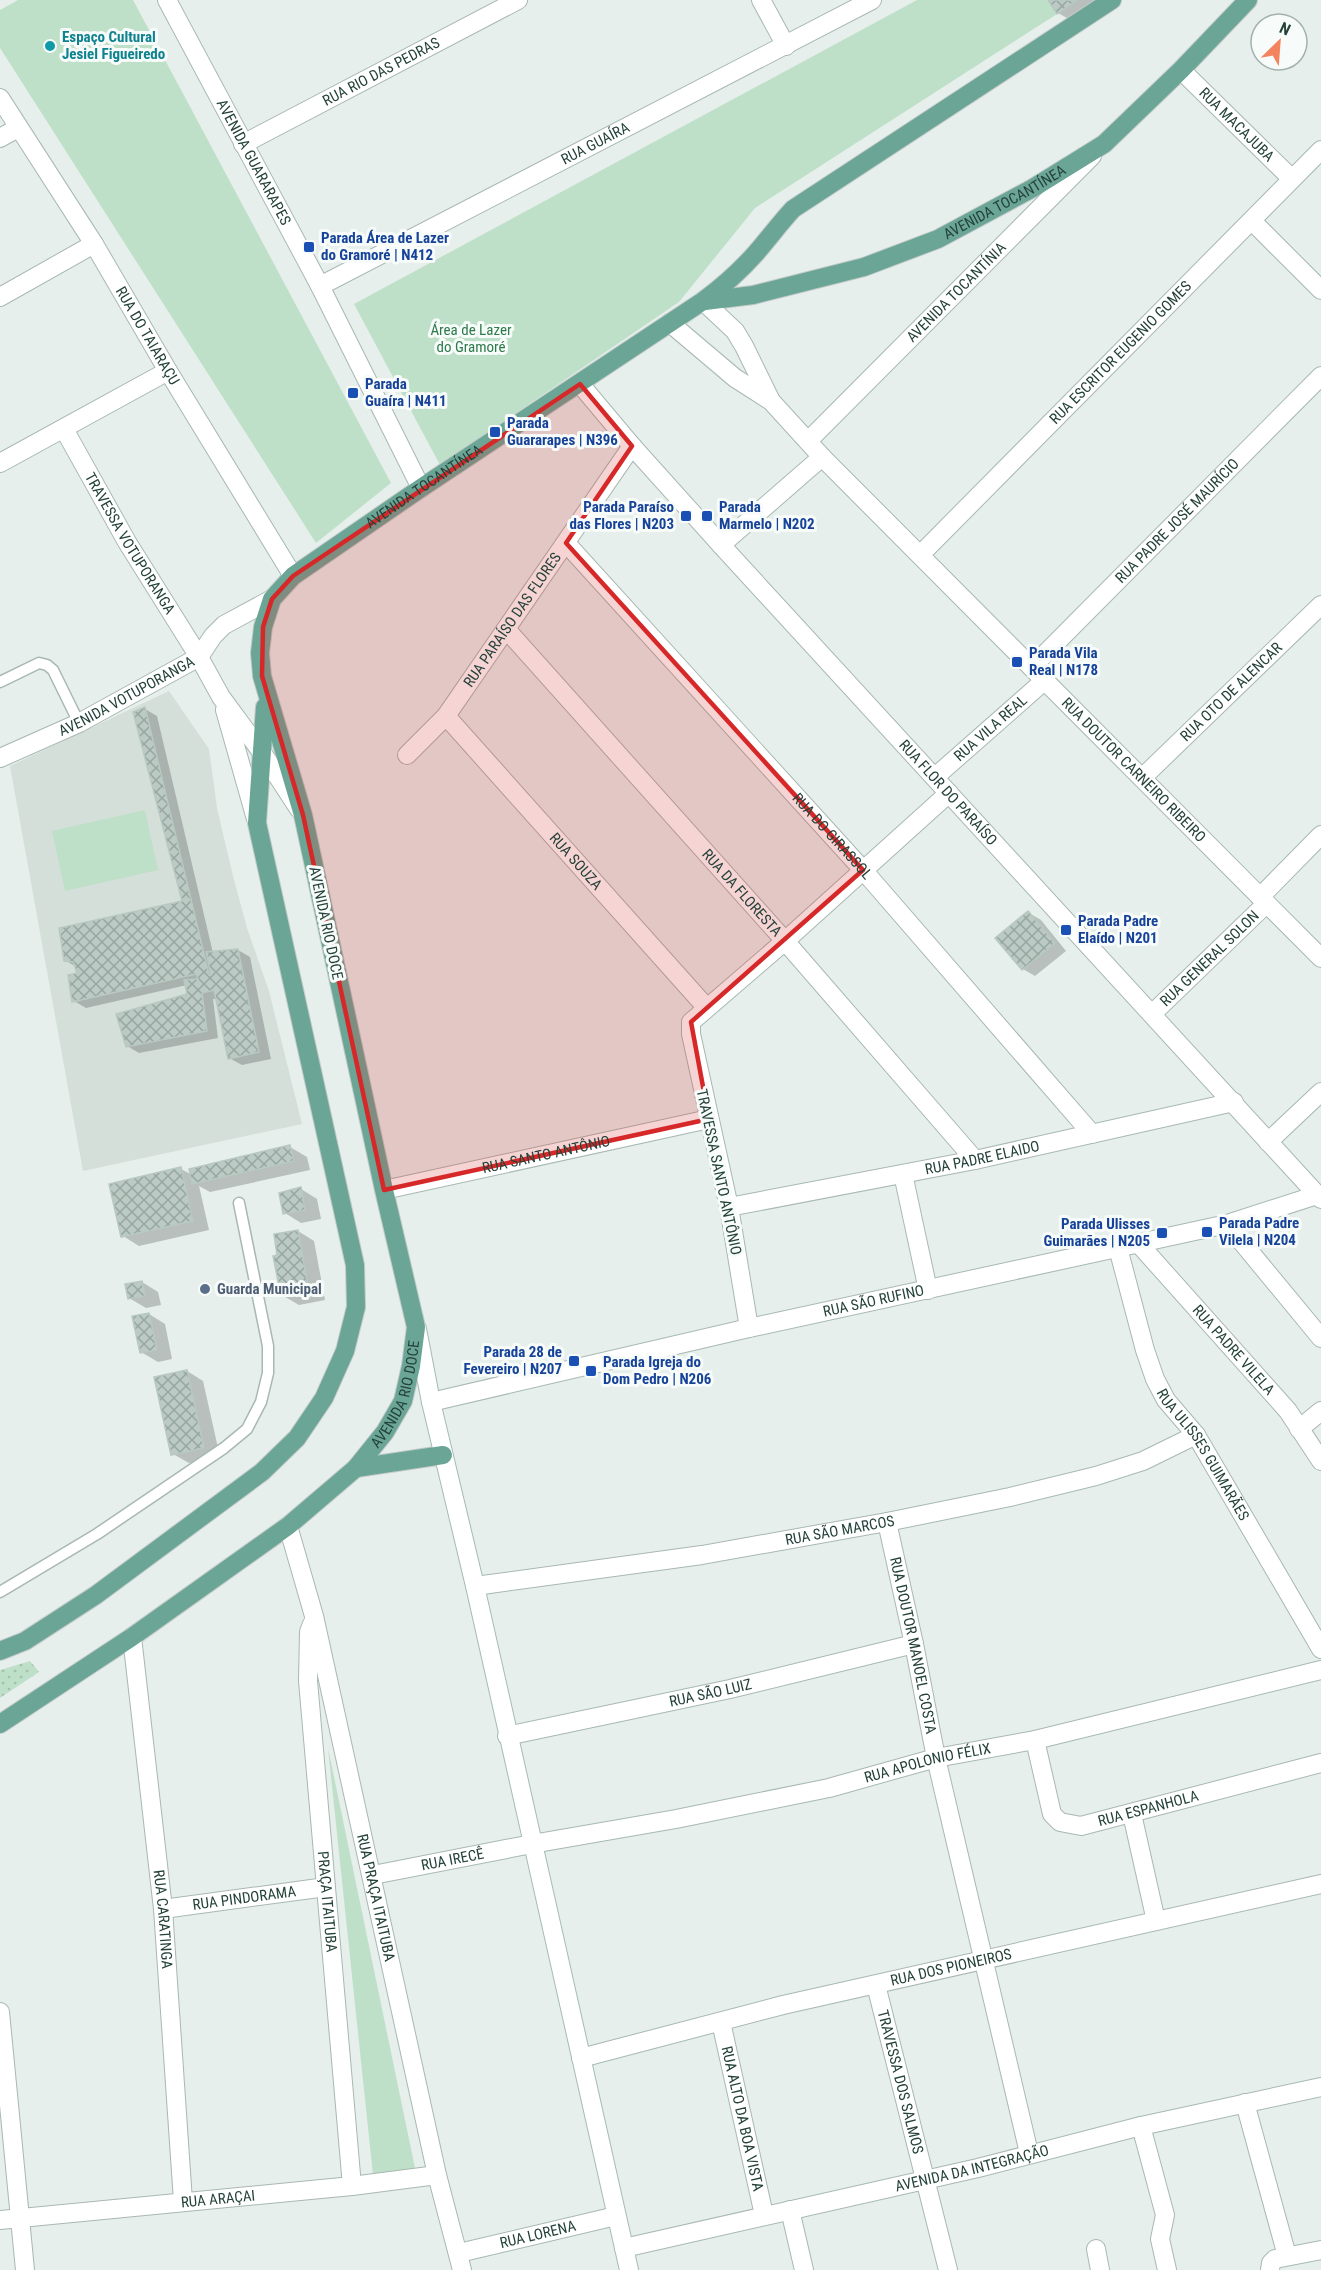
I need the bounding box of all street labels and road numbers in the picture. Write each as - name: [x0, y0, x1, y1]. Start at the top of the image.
- street label: RUA RIO DAS PEDRAS: [320, 33, 443, 110]
- street label: RUA MACAJUBA: [1195, 84, 1278, 166]
- street label: AVENIDA GUARARAPES: [213, 96, 295, 228]
- street label: RUA GUAÍRA: [558, 118, 633, 169]
- street label: AVENIDA TOCANTÍNEA: [940, 161, 1069, 243]
- street label: AVENIDA TOCANTÍNIA: [903, 238, 1010, 346]
- street label: RUA ESCRITOR EUGENIO GOMES: [1046, 277, 1195, 428]
- street label: RUA DO TAIARAÇU: [112, 283, 183, 388]
- street label: AVENIDA TOCANTÍNEA: [362, 441, 486, 532]
- street label: RUA PADRE JOSÉ MAURÍCIO: [1112, 455, 1243, 587]
- street label: TRAVESSA VOTUPORANGA: [81, 469, 179, 618]
- street label: RUA PARAÍSO DAS FLORES: [460, 549, 565, 691]
- street label: RUA OTO DE ALENCAR: [1177, 639, 1286, 745]
- street label: AVENIDA VOTUPORANGA: [56, 652, 198, 740]
- street label: RUA VILA REAL: [950, 691, 1031, 765]
- street label: RUA DOUTOR CARNEIRO RIBEIRO: [1058, 694, 1209, 846]
- street label: RUA FLOR DO PARAÍSO: [895, 736, 1001, 849]
- street label: RUA DO GIRASSOL: [788, 789, 876, 883]
- street label: RUA SOUZA: [546, 829, 606, 894]
- street label: RUA DA FLORESTA: [698, 846, 786, 940]
- street label: AVENIDA RIO DOCE: [305, 865, 347, 981]
- street label: RUA GENERAL SOLON: [1156, 907, 1263, 1010]
- street label: TRAVESSA SANTO ANTÔNIO: [693, 1087, 745, 1257]
- street label: RUA SANTO ANTÔNIO: [481, 1132, 612, 1177]
- street label: RUA PADRE ELAIDO: [924, 1137, 1041, 1178]
- street label: RUA SÃO RUFINO: [821, 1281, 926, 1321]
- street label: RUA PADRE VILELA: [1189, 1301, 1279, 1399]
- street label: AVENIDA RIO DOCE: [367, 1339, 423, 1451]
- street label: RUA ULISSES GUIMARÃES: [1153, 1386, 1253, 1524]
- street label: RUA SÃO MARCOS: [784, 1512, 896, 1549]
- street label: RUA DOUTOR MANOEL COSTA: [886, 1555, 940, 1736]
- street label: RUA SÃO LUIZ: [668, 1675, 754, 1711]
- street label: RUA APOLONIO FÉLIX: [862, 1739, 992, 1787]
- street label: RUA ESPANHOLA: [1096, 1786, 1201, 1830]
- street label: RUA PRAÇA ITAITUBA: [353, 1832, 399, 1963]
- street label: RUA IRECÊ: [420, 1845, 485, 1874]
- street label: PRAÇA ITAITUBA: [314, 1850, 341, 1953]
- street label: RUA CARATINGA: [150, 1869, 176, 1970]
- street label: RUA PINDORAMA: [191, 1882, 297, 1914]
- street label: RUA DOS PIONEIROS: [889, 1945, 1013, 1990]
- street label: TRAVESSA DOS SALMOS: [874, 2008, 927, 2156]
- street label: RUA ALTO DA BOA VISTA: [718, 2045, 767, 2193]
- street label: AVENIDA DA INTEGRAÇÃO: [893, 2141, 1051, 2195]
- street label: RUA ARAÇAI: [180, 2186, 256, 2211]
- street label: RUA LORENA: [498, 2217, 578, 2252]

